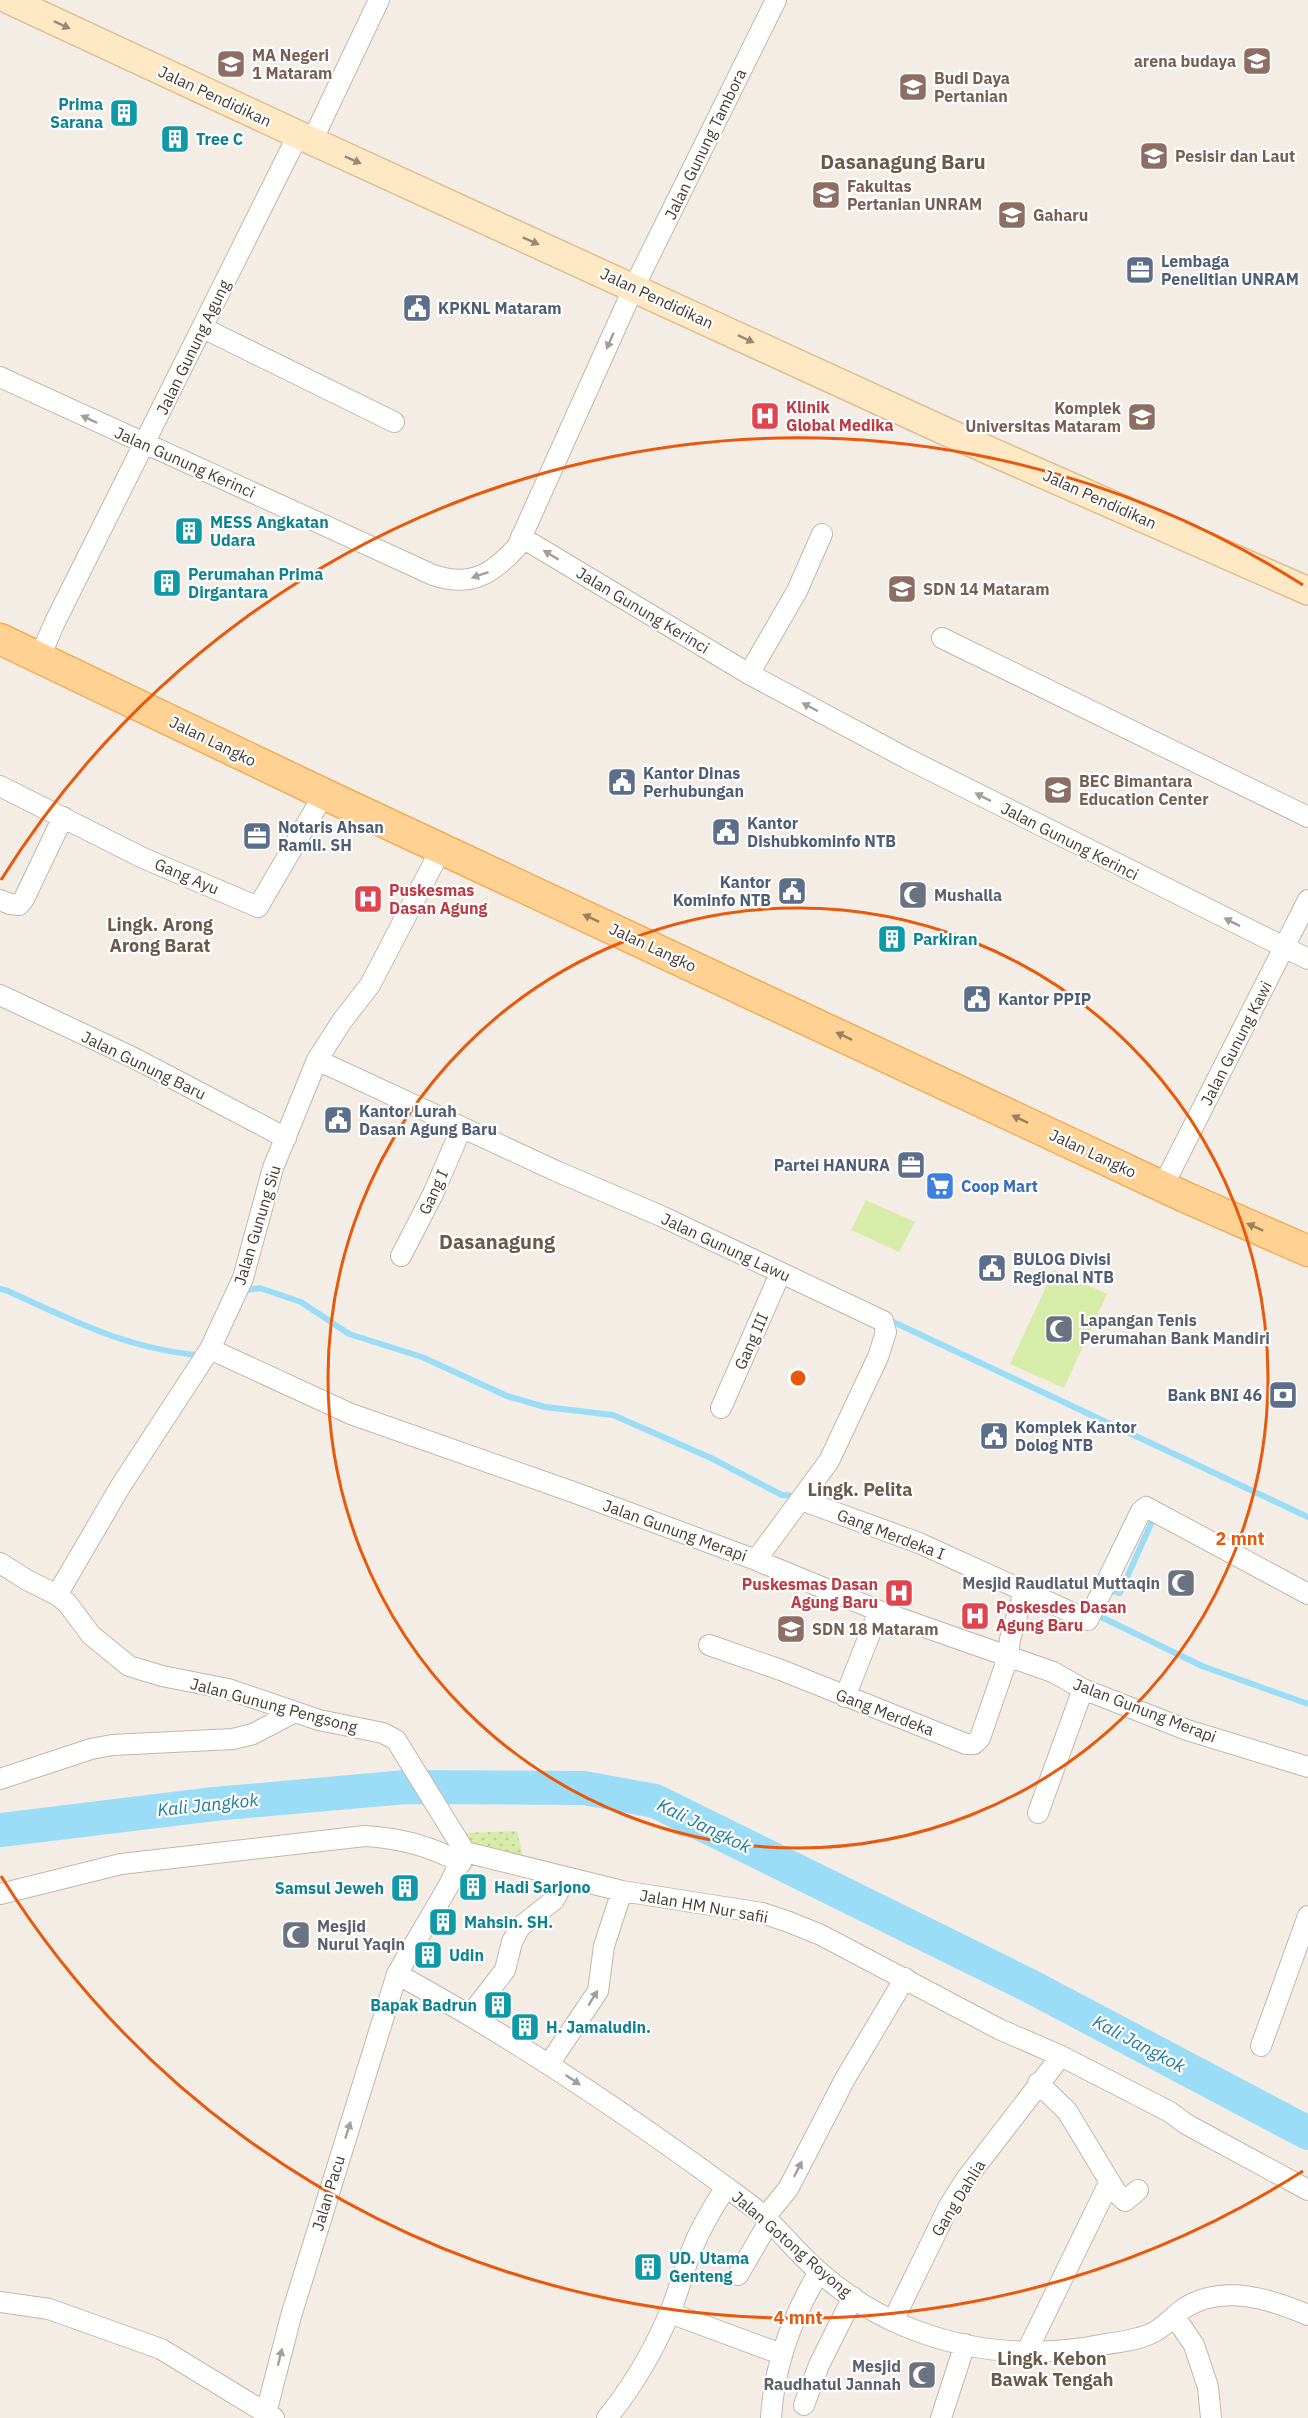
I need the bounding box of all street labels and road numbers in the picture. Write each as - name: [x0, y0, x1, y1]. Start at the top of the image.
- street label: Jalan Pendidikan: [155, 61, 275, 131]
- street label: Jalan Gunung Tambora: [660, 65, 750, 223]
- street label: Jalan Pendidikan: [597, 263, 717, 333]
- street label: Jalan Gunung Agung: [152, 276, 235, 418]
- street label: Jalan Gunung Kerinci: [112, 422, 258, 502]
- street label: Jalan Pendidikan: [1040, 465, 1160, 533]
- street label: Jalan Gunung Kerinci: [573, 562, 713, 658]
- street label: Jalan Langko: [167, 711, 260, 771]
- street label: Jalan Gunung Kerinci: [998, 798, 1142, 884]
- street label: Gang Ayu: [152, 853, 222, 899]
- street label: Jalan Langko: [606, 918, 700, 976]
- street label: Jalan Gunung Kawi: [1196, 977, 1276, 1109]
- street label: Jalan Gunung Baru: [78, 1026, 210, 1104]
- street label: Jalan Langko: [1046, 1124, 1140, 1182]
- street label: Jalan Gunung Siu: [229, 1163, 285, 1287]
- street label: Gang I: [414, 1166, 452, 1218]
- street label: Jalan Gunung Lawu: [658, 1208, 794, 1286]
- street label: Gang III: [730, 1309, 772, 1373]
- street label: Jalan Gunung Merapi: [600, 1495, 750, 1565]
- street label: Gang Merdeka I: [834, 1504, 948, 1564]
- street label: Jalan Gunung Pengsong: [188, 1673, 360, 1737]
- street label: Jalan Gunung Merapi: [1071, 1674, 1219, 1746]
- street label: Gang Merdeka: [833, 1684, 937, 1740]
- street label: Jalan HM Nur safii: [638, 1885, 770, 1927]
- street label: Jalan Pacu: [307, 2153, 349, 2233]
- street label: Gang Dahlia: [927, 2156, 990, 2240]
- street label: Jalan Gotong Royong: [728, 2187, 856, 2302]

